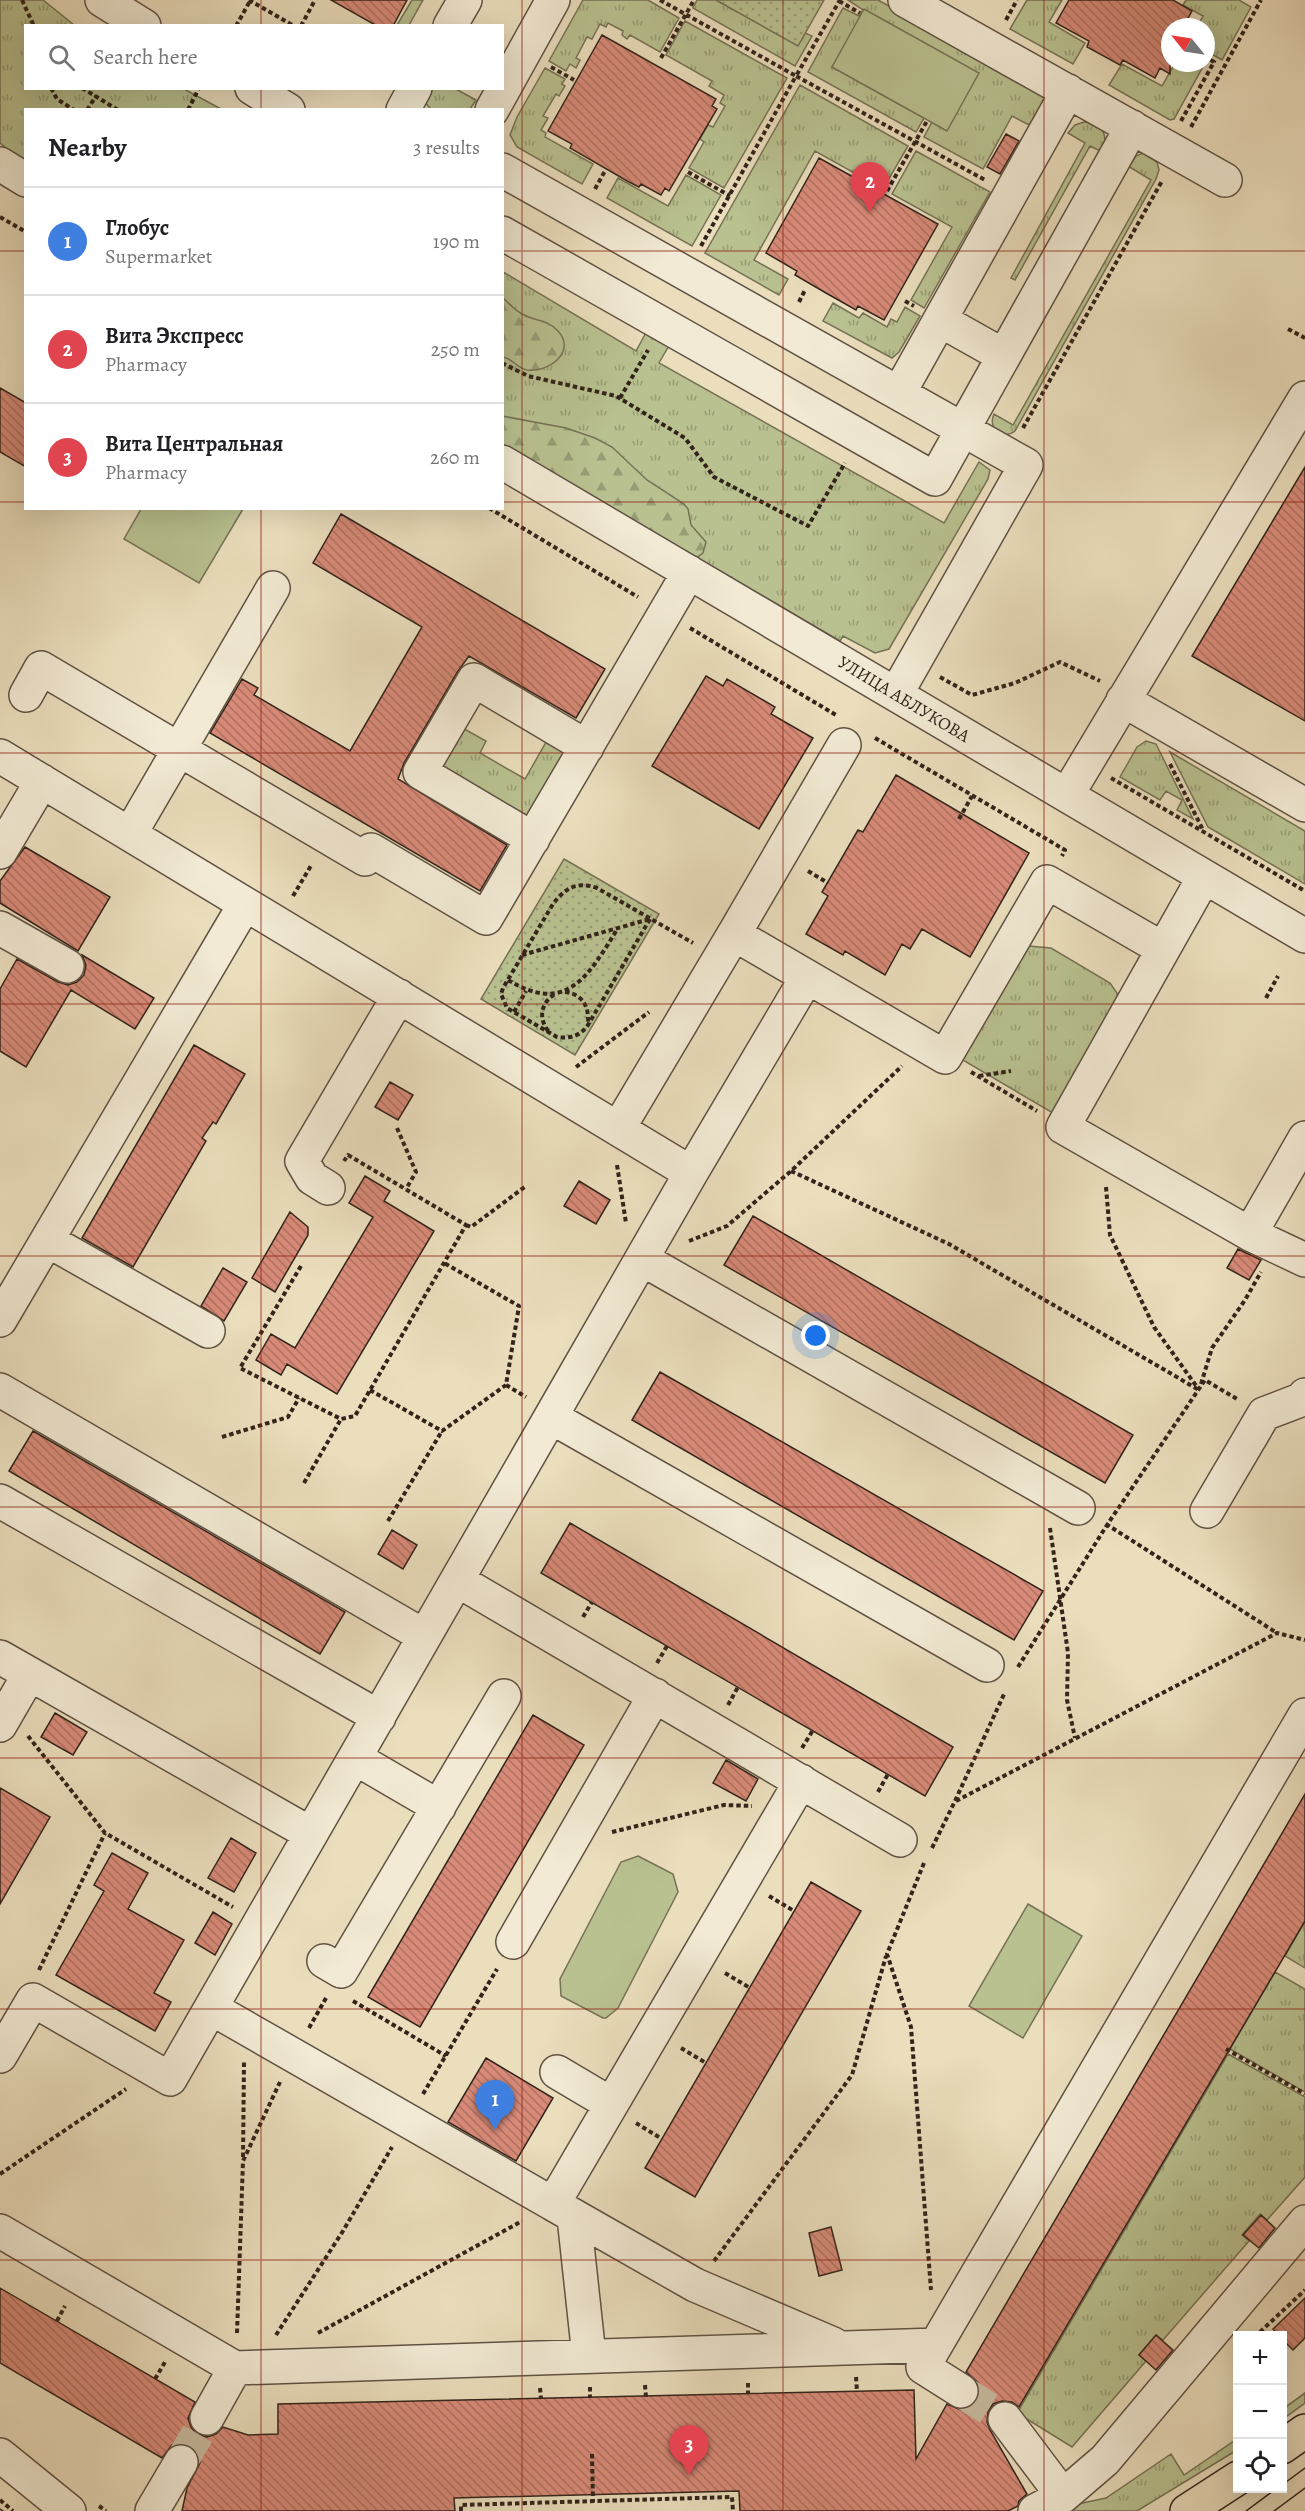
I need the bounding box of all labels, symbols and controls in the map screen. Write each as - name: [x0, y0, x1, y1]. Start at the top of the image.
- north arrow: [1161, 18, 1215, 72]
- search box: [24, 24, 504, 90]
- icon: search: [45, 41, 78, 74]
- text: Search here: [93, 42, 198, 72]
- text: Nearby: [48, 130, 127, 165]
- text: 3 results: [413, 134, 480, 161]
- pin: 2: [850, 162, 890, 212]
- text: Глобус: [105, 213, 169, 243]
- text: 1: [64, 228, 71, 255]
- text: 190 m: [433, 228, 480, 255]
- text: Supermarket: [105, 243, 212, 270]
- text: Вита Экспресс: [105, 321, 244, 351]
- text: 2: [63, 336, 72, 363]
- text: 250 m: [431, 336, 480, 363]
- text: Pharmacy: [105, 351, 187, 378]
- text: Вита Центральная: [105, 429, 283, 459]
- text: 3: [63, 444, 72, 471]
- text: 260 m: [430, 444, 480, 471]
- text: Pharmacy: [105, 459, 187, 486]
- street label: УЛИЦА АБЛУКОВА: [833, 650, 975, 748]
- your location: [801, 1321, 830, 1350]
- pin: 1: [476, 2080, 514, 2130]
- map controls: [1233, 2331, 1287, 2493]
- button: +: [1233, 2331, 1287, 2385]
- button: −: [1233, 2385, 1287, 2439]
- pin: 3: [670, 2426, 708, 2475]
- button: locate: [1233, 2439, 1287, 2493]

